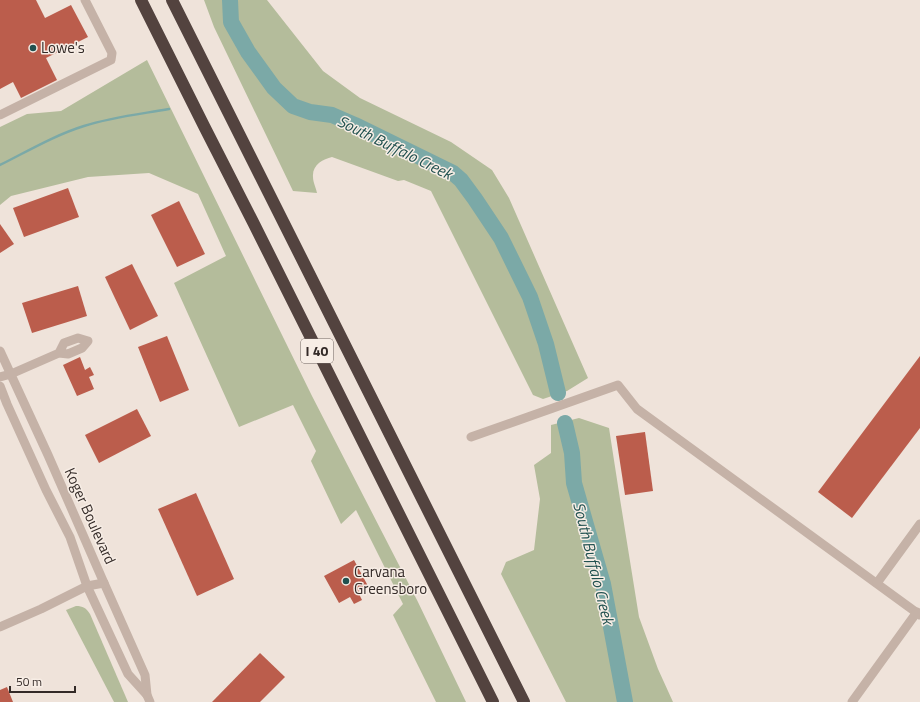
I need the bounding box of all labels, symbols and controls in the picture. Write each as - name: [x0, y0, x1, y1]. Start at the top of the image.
- place label: Lowe's: [41, 36, 85, 59]
- marker: Lowe's: [28, 43, 38, 53]
- water label: South Buffalo Creek: [334, 109, 458, 186]
- road number: I 40: [301, 339, 333, 363]
- street label: Koger Boulevard: [59, 464, 122, 568]
- water label: South Buffalo Creek: [567, 499, 621, 628]
- place label: Carvana Greensboro: [354, 560, 427, 600]
- marker: Carvana Greensboro: [341, 576, 351, 586]
- scale bar: [10, 668, 75, 694]
- text: 50 m: [16, 672, 42, 691]

